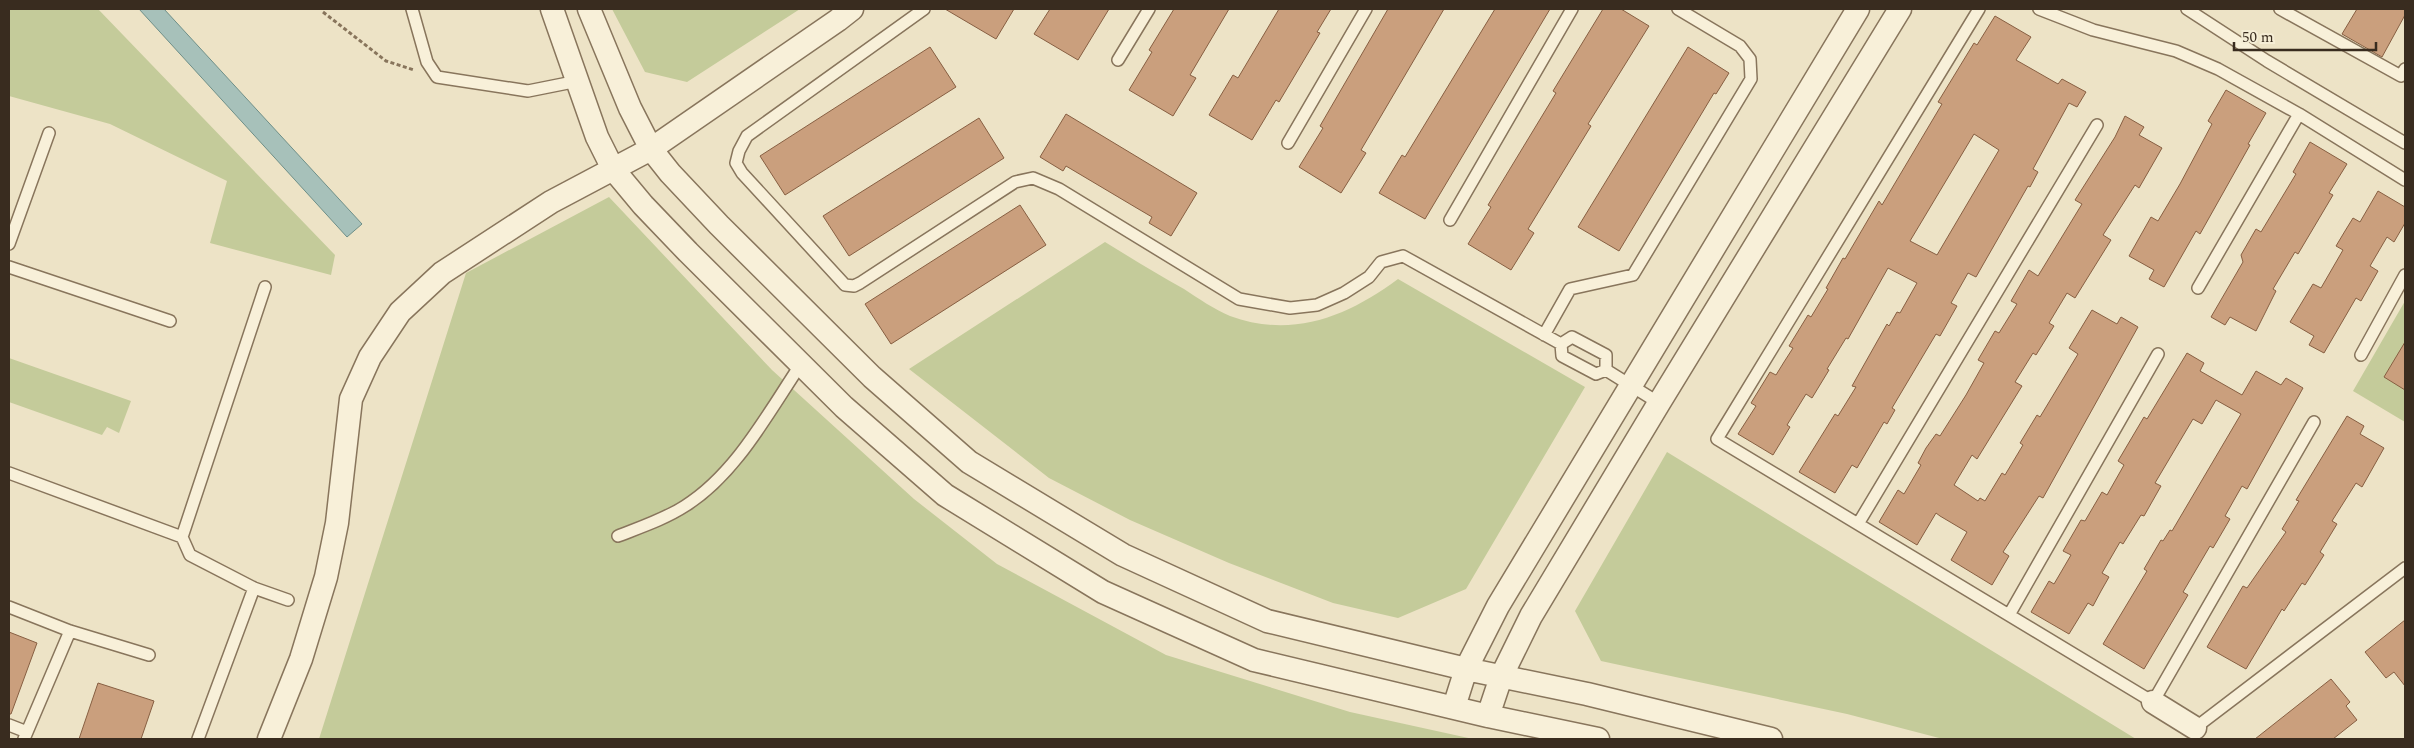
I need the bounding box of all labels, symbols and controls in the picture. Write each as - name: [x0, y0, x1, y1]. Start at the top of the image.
- scale bar: [2234, 20, 2376, 52]
- text: 50 m: [2242, 26, 2274, 49]

